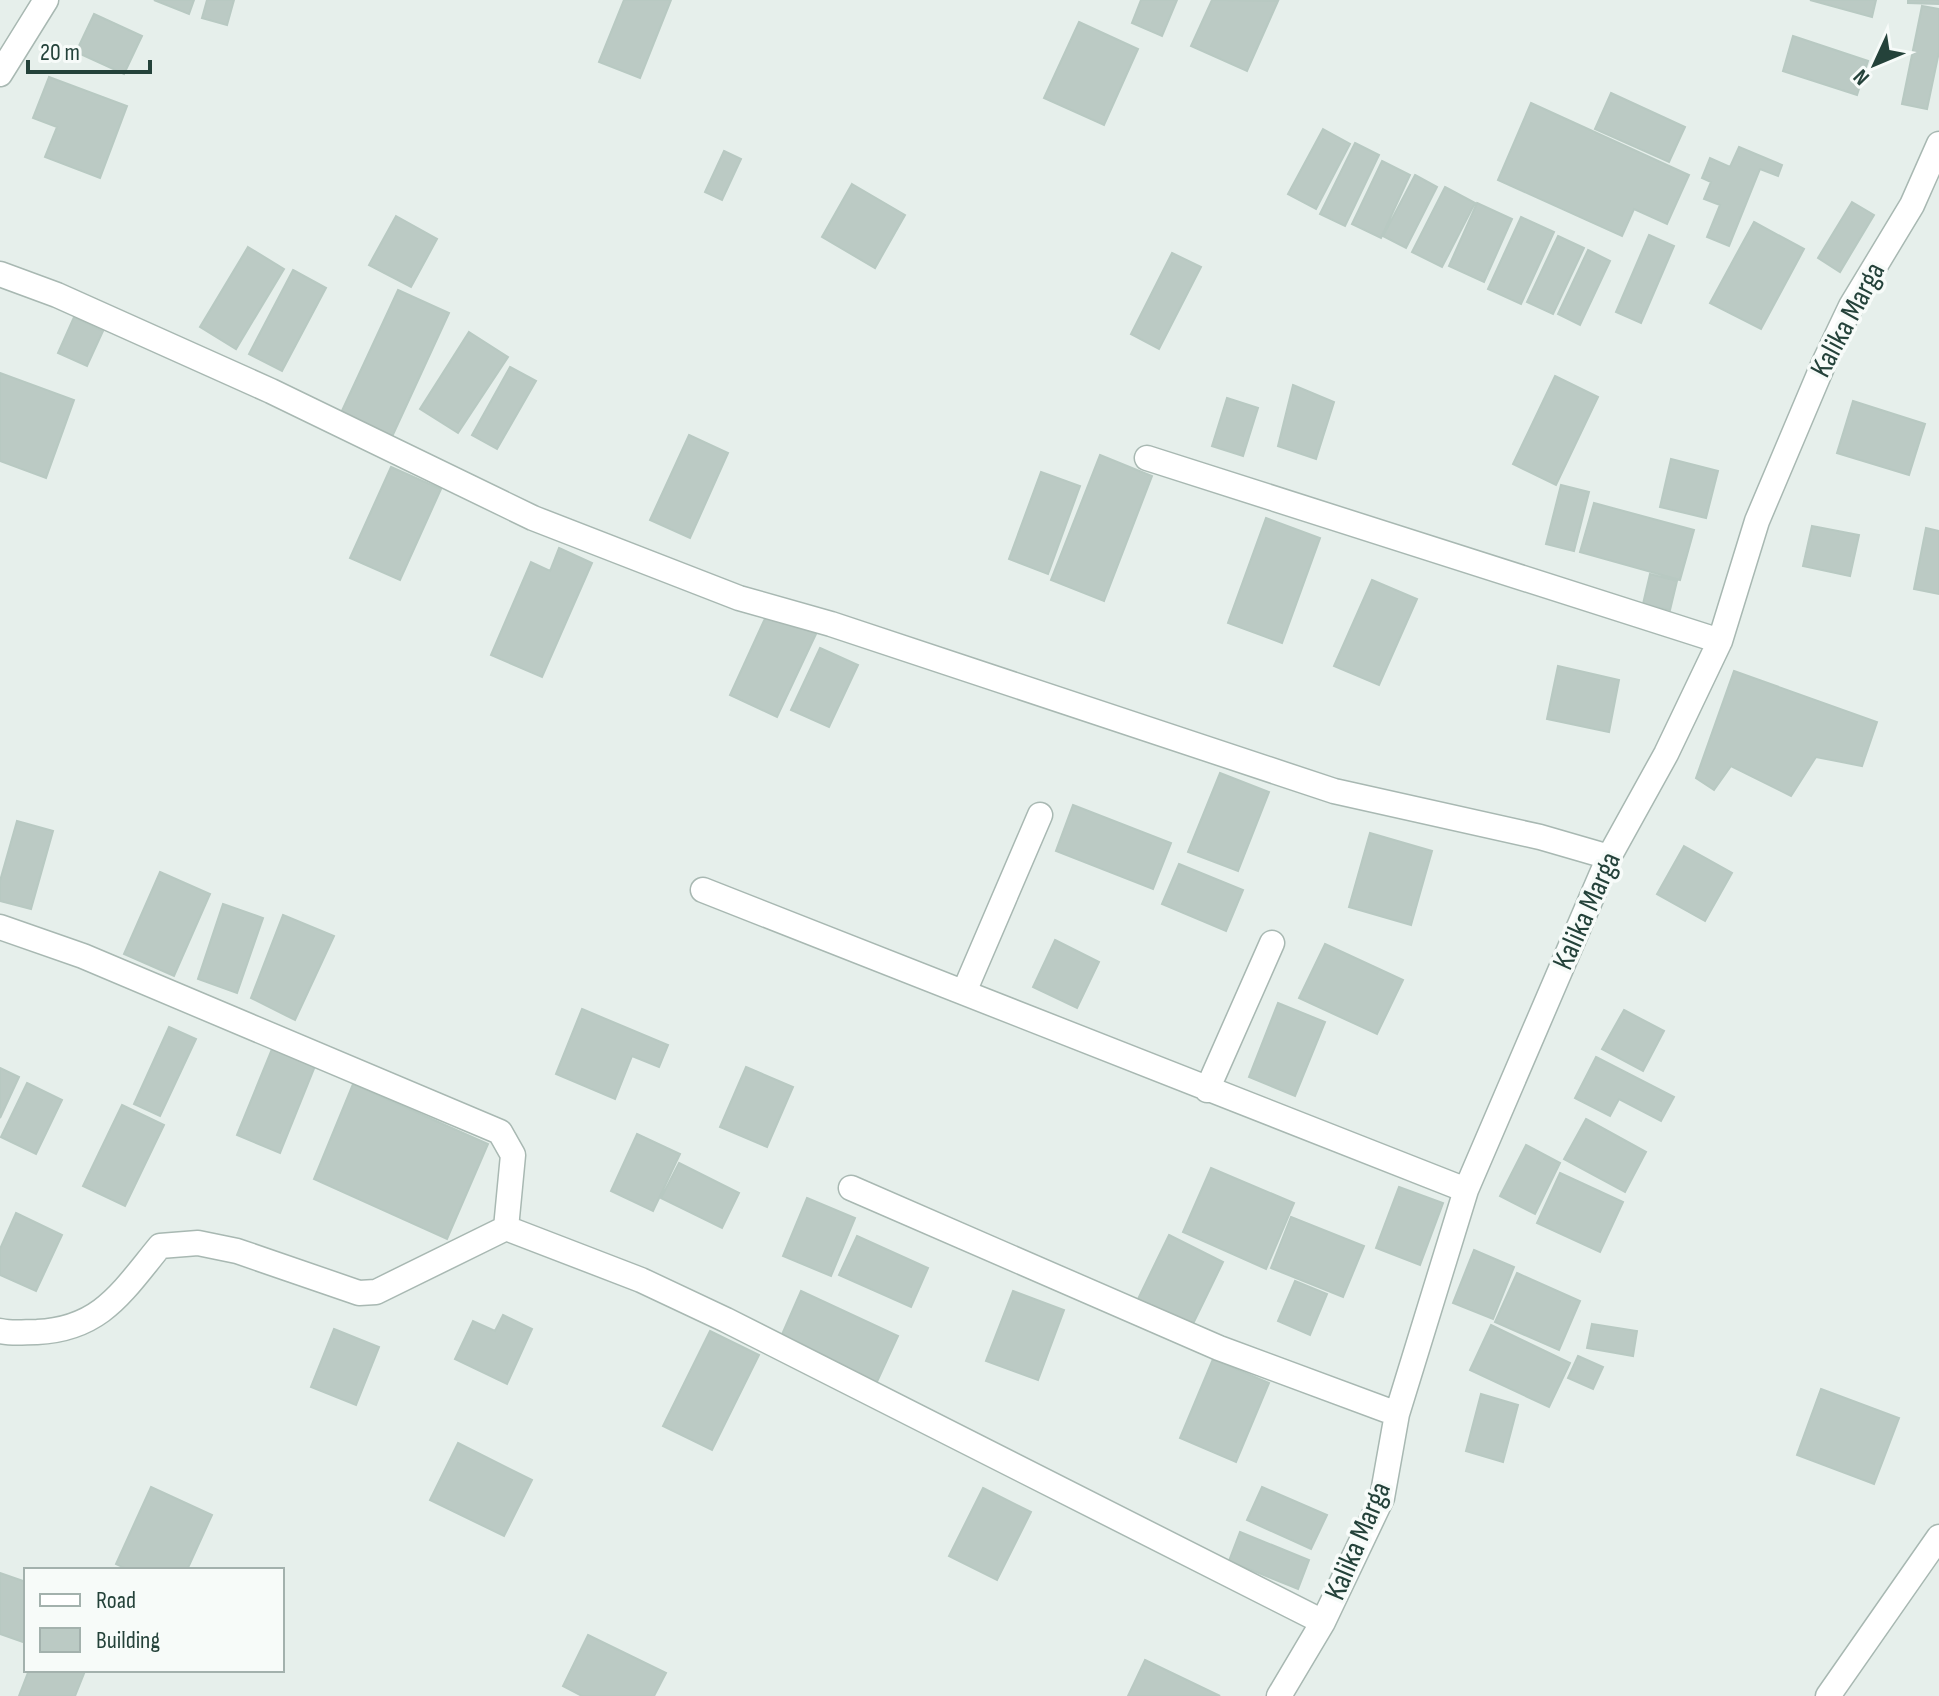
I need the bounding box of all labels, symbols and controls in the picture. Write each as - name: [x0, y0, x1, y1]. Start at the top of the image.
- scale bar: [28, 24, 150, 74]
- north arrow: [1835, 24, 1915, 104]
- text: 20 m: [40, 38, 80, 67]
- text: N: [1848, 63, 1875, 90]
- street label: Kalika Marga: [1803, 256, 1893, 384]
- street label: Kalika Marga: [1545, 847, 1629, 975]
- street label: Kalika Marga: [1317, 1477, 1399, 1605]
- legend: [24, 1568, 284, 1672]
- text: Road: [96, 1586, 136, 1615]
- text: Building: [96, 1626, 160, 1655]

